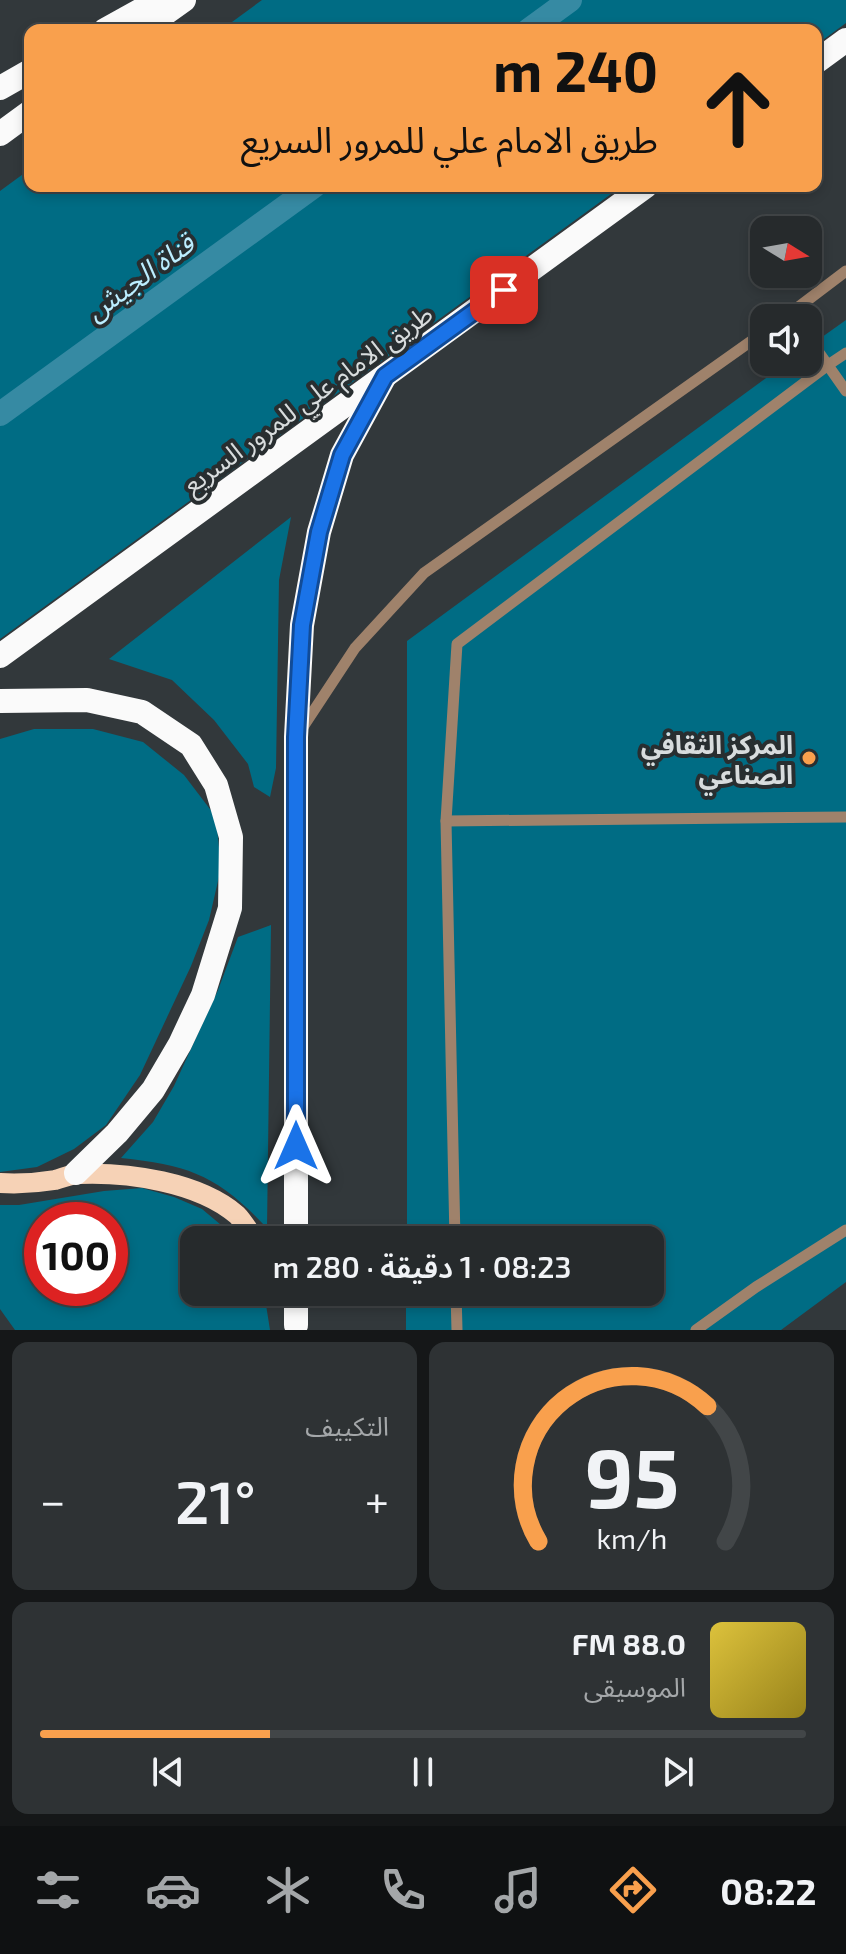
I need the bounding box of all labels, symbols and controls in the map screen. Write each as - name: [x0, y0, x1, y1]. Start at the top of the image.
- text: 240 m: [493, 36, 658, 103]
- icon: ahead: [686, 56, 790, 160]
- text: طريق الامام علي للمرور السريع: [241, 117, 658, 160]
- north arrow: [750, 216, 822, 288]
- map controls: [750, 216, 822, 376]
- water label: قناة الجيش: [78, 224, 202, 327]
- pin: [470, 256, 538, 324]
- icon: arrive: [482, 268, 526, 312]
- street label: طريق الامام علي للمرور السريع: [176, 297, 442, 504]
- button: sound: [750, 304, 822, 376]
- place label: المركز الثقافي الصناعي: [641, 728, 793, 796]
- marker: المركز الثقافي الصناعي: [800, 749, 818, 767]
- position arrow: [254, 1104, 338, 1188]
- speed limit sign: 100: [24, 1202, 128, 1306]
- text: 08:23 · 1 دقيقة · 280 m: [273, 1248, 571, 1284]
- text: التكييف: [305, 1410, 389, 1441]
- text: 95: [584, 1425, 679, 1525]
- text: 21°: [175, 1464, 256, 1536]
- text: −: [40, 1473, 66, 1526]
- text: +: [365, 1473, 389, 1526]
- text: km/h: [596, 1520, 667, 1555]
- text: 88.0 FM: [572, 1625, 686, 1661]
- text: الموسيقى: [584, 1671, 686, 1702]
- icon: previous: [146, 1750, 190, 1794]
- icon: pause: [401, 1750, 445, 1794]
- icon: next: [656, 1750, 700, 1794]
- icon: filters: [30, 1862, 86, 1918]
- icon: car: [145, 1862, 201, 1918]
- icon: climate: [260, 1862, 316, 1918]
- icon: phone: [375, 1862, 431, 1918]
- icon: music: [490, 1862, 546, 1918]
- icon: directions: [605, 1862, 661, 1918]
- text: 08:22: [720, 1869, 816, 1912]

